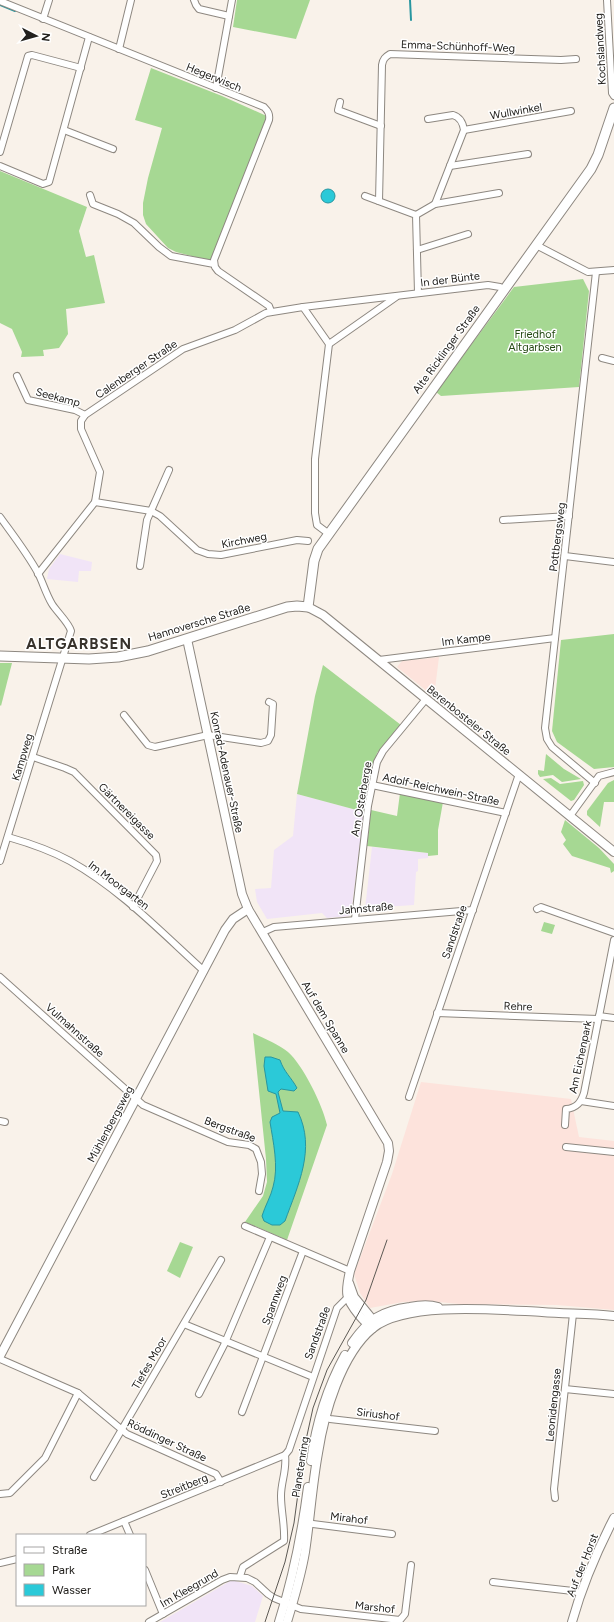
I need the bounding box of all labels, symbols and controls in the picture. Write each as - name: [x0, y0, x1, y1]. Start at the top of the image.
- street label: Kochslandweg: [592, 13, 609, 85]
- north arrow: [16, 16, 56, 56]
- text: N: [39, 32, 52, 42]
- street label: Emma-Schünhoff-Weg: [401, 38, 515, 55]
- street label: Hegerwisch: [184, 60, 244, 95]
- street label: Wullwinkel: [489, 101, 543, 122]
- street label: In der Bünte: [420, 269, 481, 290]
- street label: Alte Ricklinger Straße: [410, 303, 483, 396]
- park label: Friedhof Altgarbsen: [508, 328, 562, 354]
- street label: Calenberger Straße: [93, 337, 180, 402]
- street label: Seekamp: [34, 385, 82, 410]
- street label: Pottbergsweg: [547, 502, 568, 572]
- street label: Kirchweg: [220, 530, 268, 551]
- street label: Hannoversche Straße: [147, 601, 252, 644]
- street label: Im Kampe: [441, 630, 491, 649]
- district label: ALTGARBSEN: [26, 635, 132, 653]
- street label: Berenbosteler Straße: [424, 683, 513, 758]
- street label: Konrad-Adenauer-Straße: [207, 710, 246, 834]
- street label: Kampweg: [9, 732, 36, 782]
- street label: Am Osterberge: [349, 761, 374, 837]
- street label: Adolf-Reichwein-Straße: [381, 771, 500, 808]
- street label: Gärtnereigasse: [96, 780, 158, 842]
- street label: Im Moorgarten: [86, 858, 152, 913]
- street label: Jahnstraße: [338, 900, 394, 917]
- street label: Sandstraße: [439, 904, 470, 961]
- street label: Auf dem Spanne: [299, 979, 352, 1056]
- street label: Rehre: [503, 1000, 533, 1013]
- street label: Vulmahnstraße: [43, 1001, 107, 1060]
- street label: Am Eichenpark: [566, 1019, 595, 1095]
- street label: Mühlenbergsweg: [85, 1084, 136, 1165]
- street label: Bergstraße: [202, 1114, 257, 1145]
- street label: Spannweg: [259, 1274, 289, 1327]
- street label: Sandstraße: [302, 1305, 333, 1362]
- street label: Tiefes Moor: [129, 1335, 170, 1392]
- street label: Leonidengasse: [543, 1368, 564, 1442]
- street label: Siriushof: [356, 1405, 401, 1424]
- street label: Röddinger Straße: [125, 1416, 209, 1465]
- street label: Planetenring: [289, 1436, 312, 1499]
- street label: Streitberg: [159, 1471, 210, 1502]
- street label: Mirahof: [329, 1510, 369, 1527]
- street label: Auf der Horst: [564, 1532, 601, 1599]
- legend: [16, 1534, 146, 1606]
- text: Straße: [52, 1543, 88, 1557]
- text: Park: [52, 1563, 75, 1577]
- street label: Im Kleegrund: [158, 1567, 221, 1610]
- text: Wasser: [52, 1583, 91, 1597]
- street label: Marshof: [354, 1599, 397, 1616]

